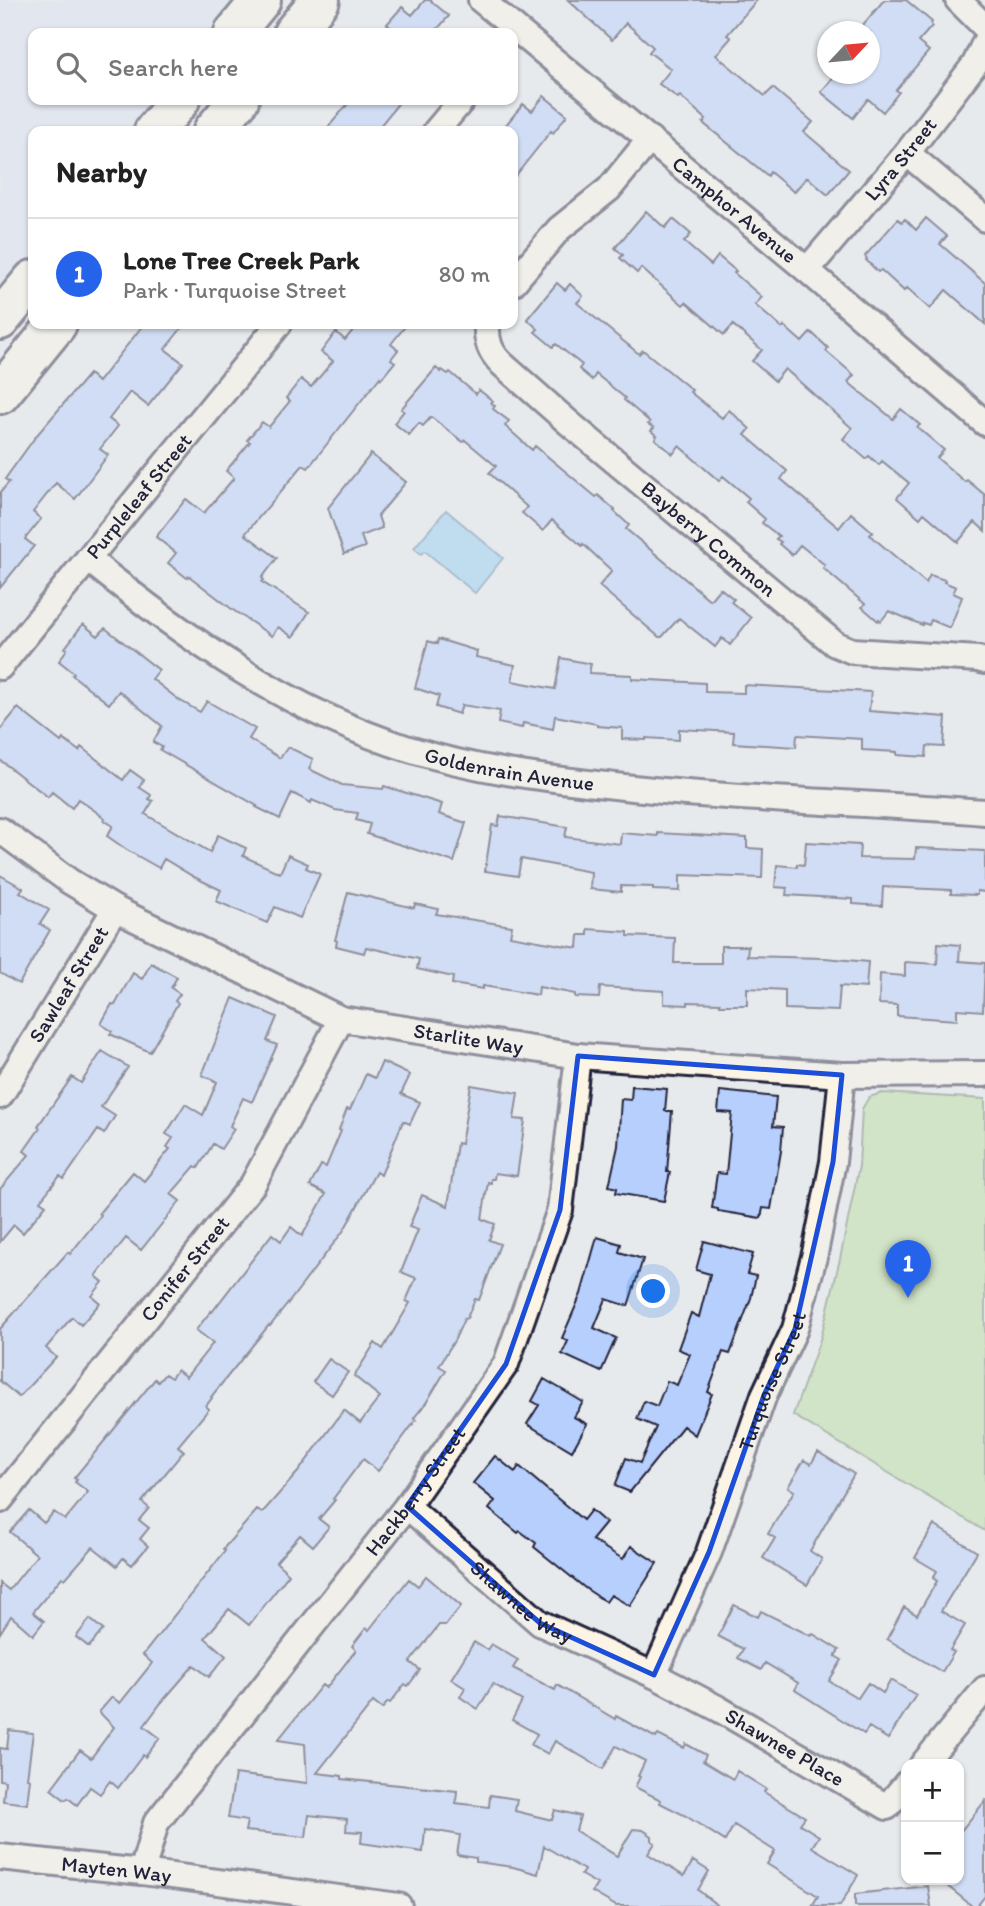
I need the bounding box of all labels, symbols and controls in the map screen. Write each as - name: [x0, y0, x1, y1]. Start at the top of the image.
- north arrow: [817, 21, 880, 84]
- search box: [28, 28, 518, 105]
- icon: search: [52, 48, 90, 86]
- text: Search here: [108, 51, 238, 83]
- street label: Lyra Street: [859, 112, 941, 205]
- street label: Camphor Avenue: [667, 151, 802, 268]
- text: Nearby: [56, 153, 147, 190]
- text: Lone Tree Creek Park: [123, 244, 360, 276]
- text: 1: [74, 260, 84, 288]
- text: 80 m: [439, 260, 490, 288]
- text: Park · Turquoise Street: [123, 276, 347, 304]
- street label: Purpleleaf Street: [80, 428, 197, 564]
- street label: Bayberry Common: [636, 475, 781, 602]
- street label: Goldenrain Avenue: [422, 741, 596, 796]
- street label: Sawleaf Street: [23, 921, 114, 1047]
- street label: Starlite Way: [412, 1018, 525, 1059]
- street label: Conifer Street: [135, 1211, 234, 1326]
- pin: 1: [885, 1240, 931, 1298]
- your location: [636, 1274, 670, 1308]
- street label: Turquoise Street: [732, 1309, 811, 1454]
- street label: Hackberry Street: [360, 1422, 470, 1561]
- street label: Shawnee Way: [466, 1555, 577, 1648]
- street label: Shawnee Place: [721, 1703, 849, 1791]
- map controls: [901, 1759, 964, 1885]
- button: +: [901, 1759, 964, 1822]
- button: −: [901, 1822, 964, 1885]
- street label: Mayten Way: [60, 1851, 173, 1888]

